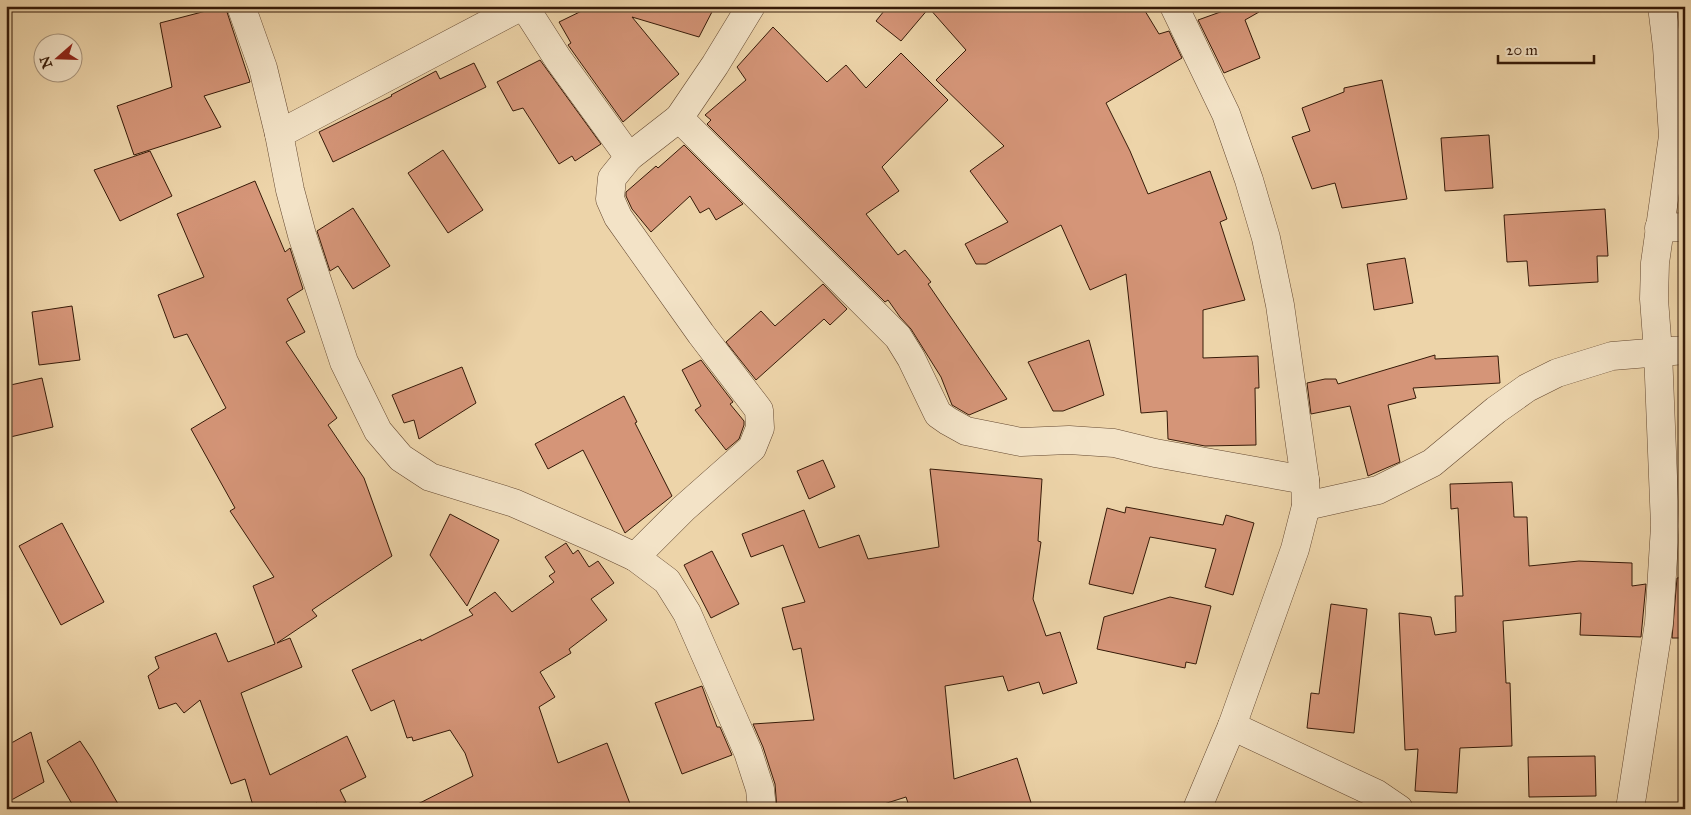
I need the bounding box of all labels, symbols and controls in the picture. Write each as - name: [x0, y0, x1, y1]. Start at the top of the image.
- north arrow: [32, 32, 82, 82]
- scale bar: [1498, 32, 1595, 64]
- text: 20 m: [1506, 41, 1538, 59]
- text: N: [36, 54, 56, 71]

